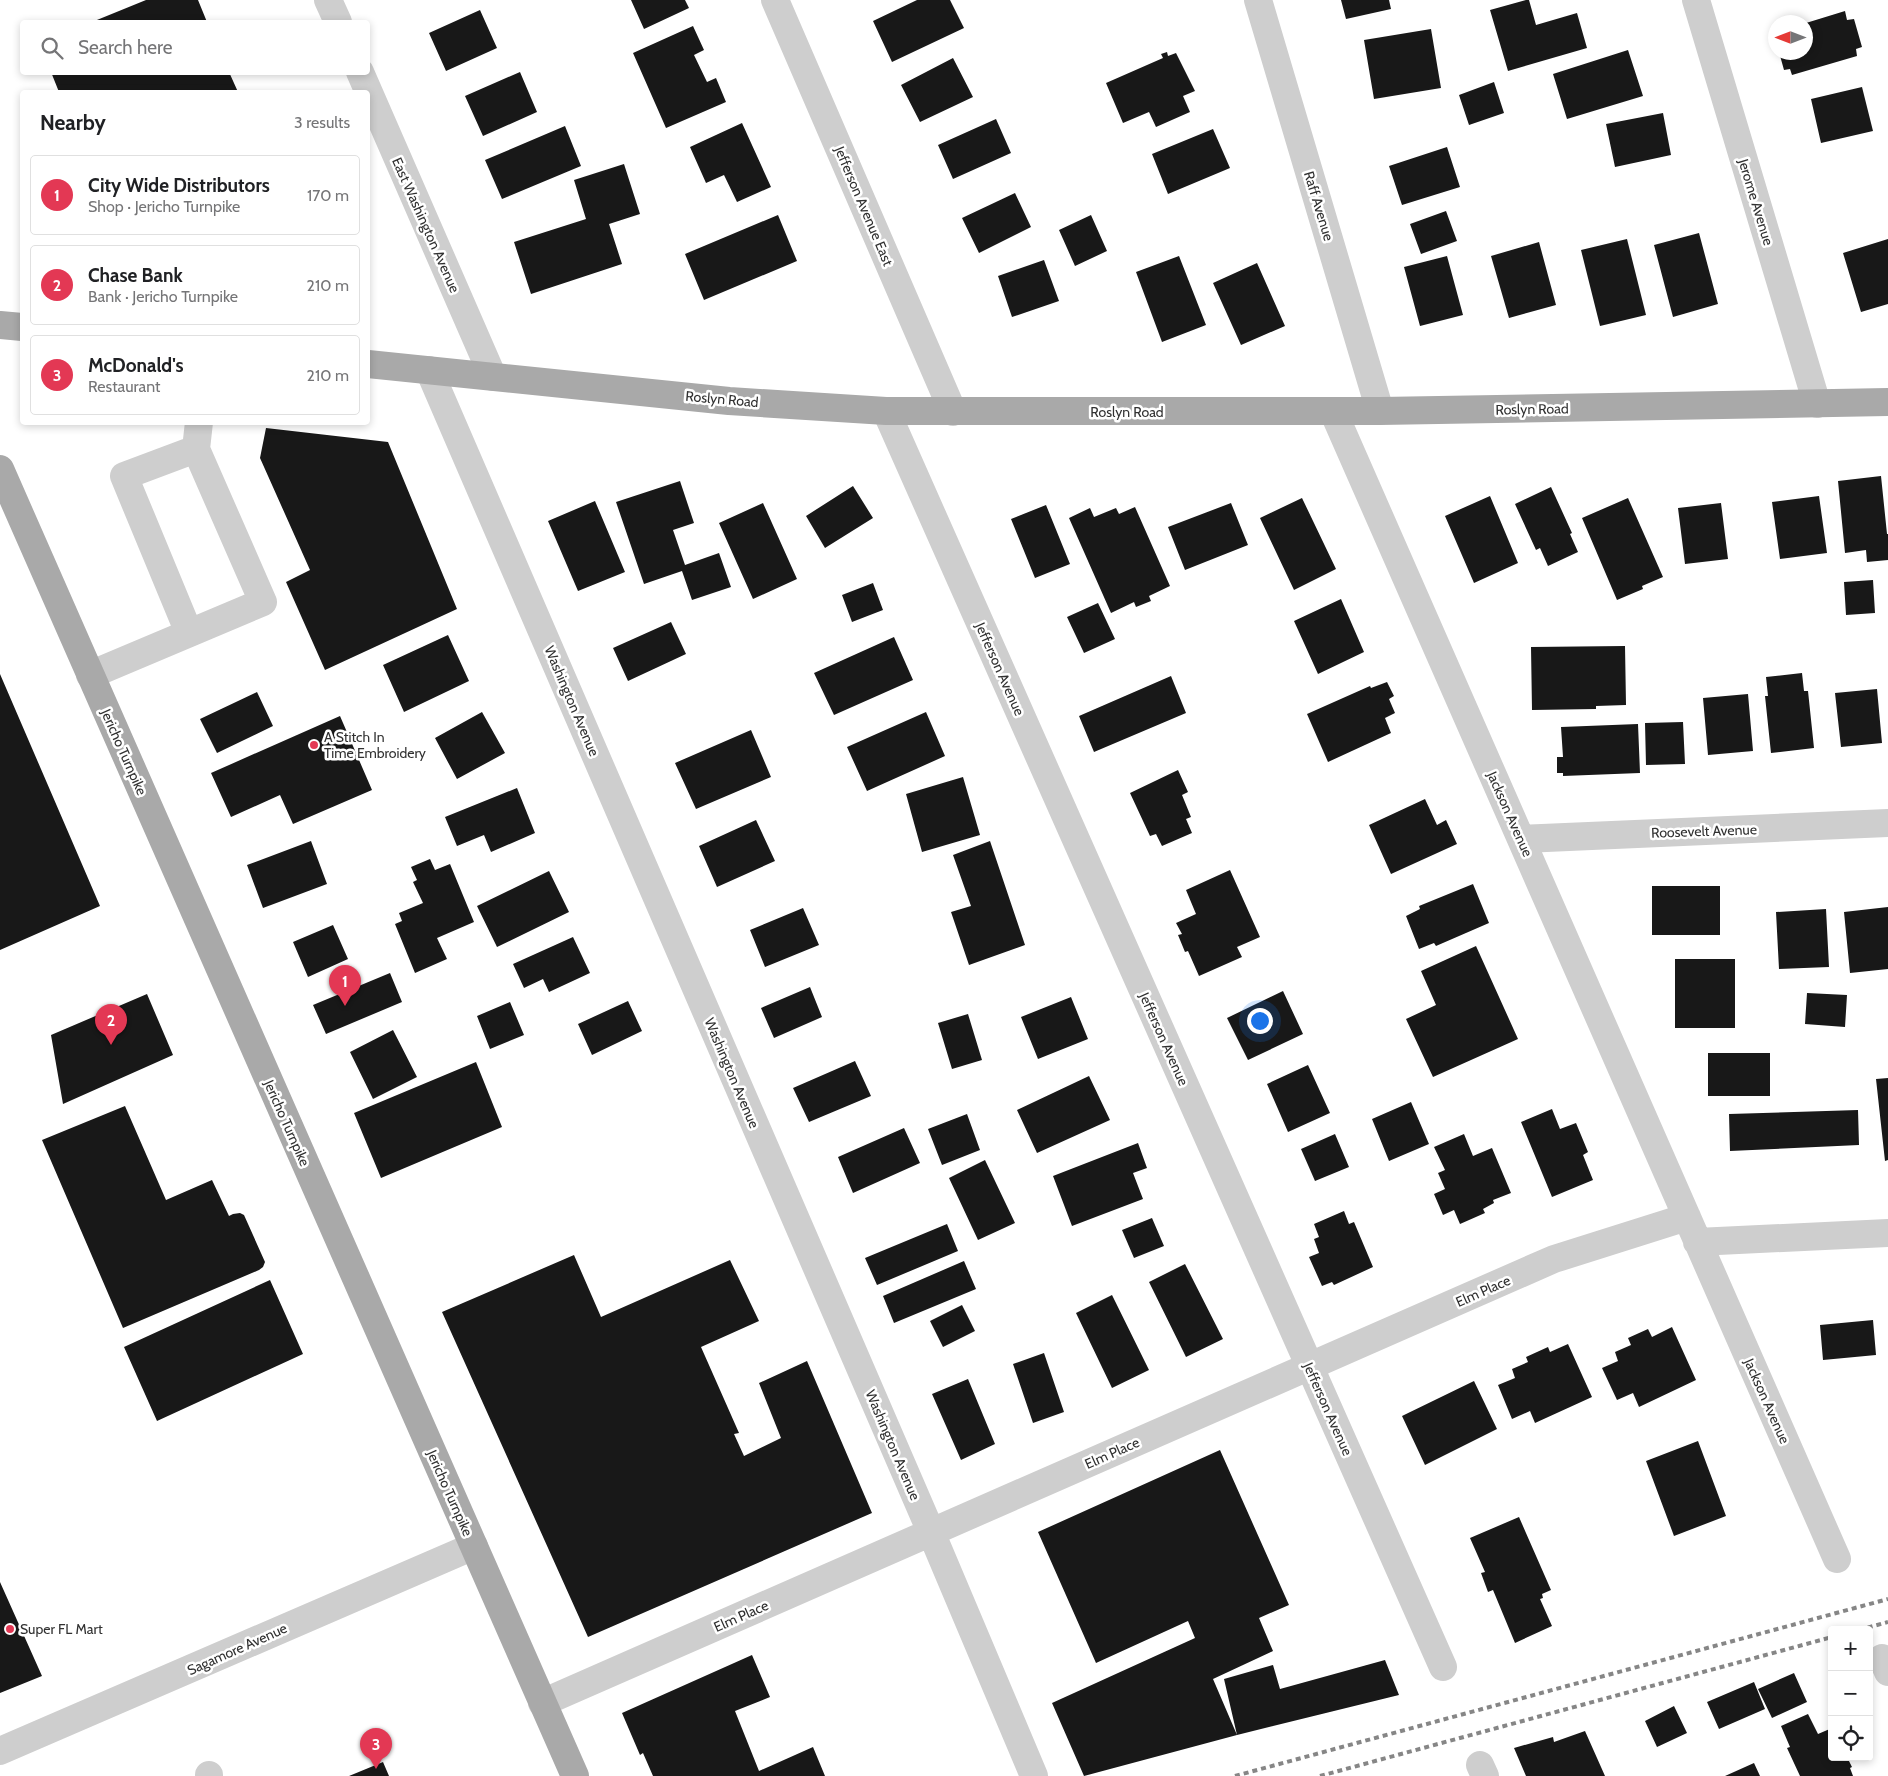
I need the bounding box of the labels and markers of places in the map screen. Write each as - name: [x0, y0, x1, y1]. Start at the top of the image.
- place label: A Stitch In Time Embroidery: [324, 728, 426, 762]
- marker: A Stitch In Time Embroidery: [308, 739, 320, 751]
- pin: 1: [329, 965, 361, 1006]
- pin: 2: [95, 1004, 127, 1045]
- place label: Super FL Mart: [20, 1620, 103, 1638]
- marker: Super FL Mart: [4, 1623, 16, 1635]
- pin: 3: [360, 1728, 392, 1769]

